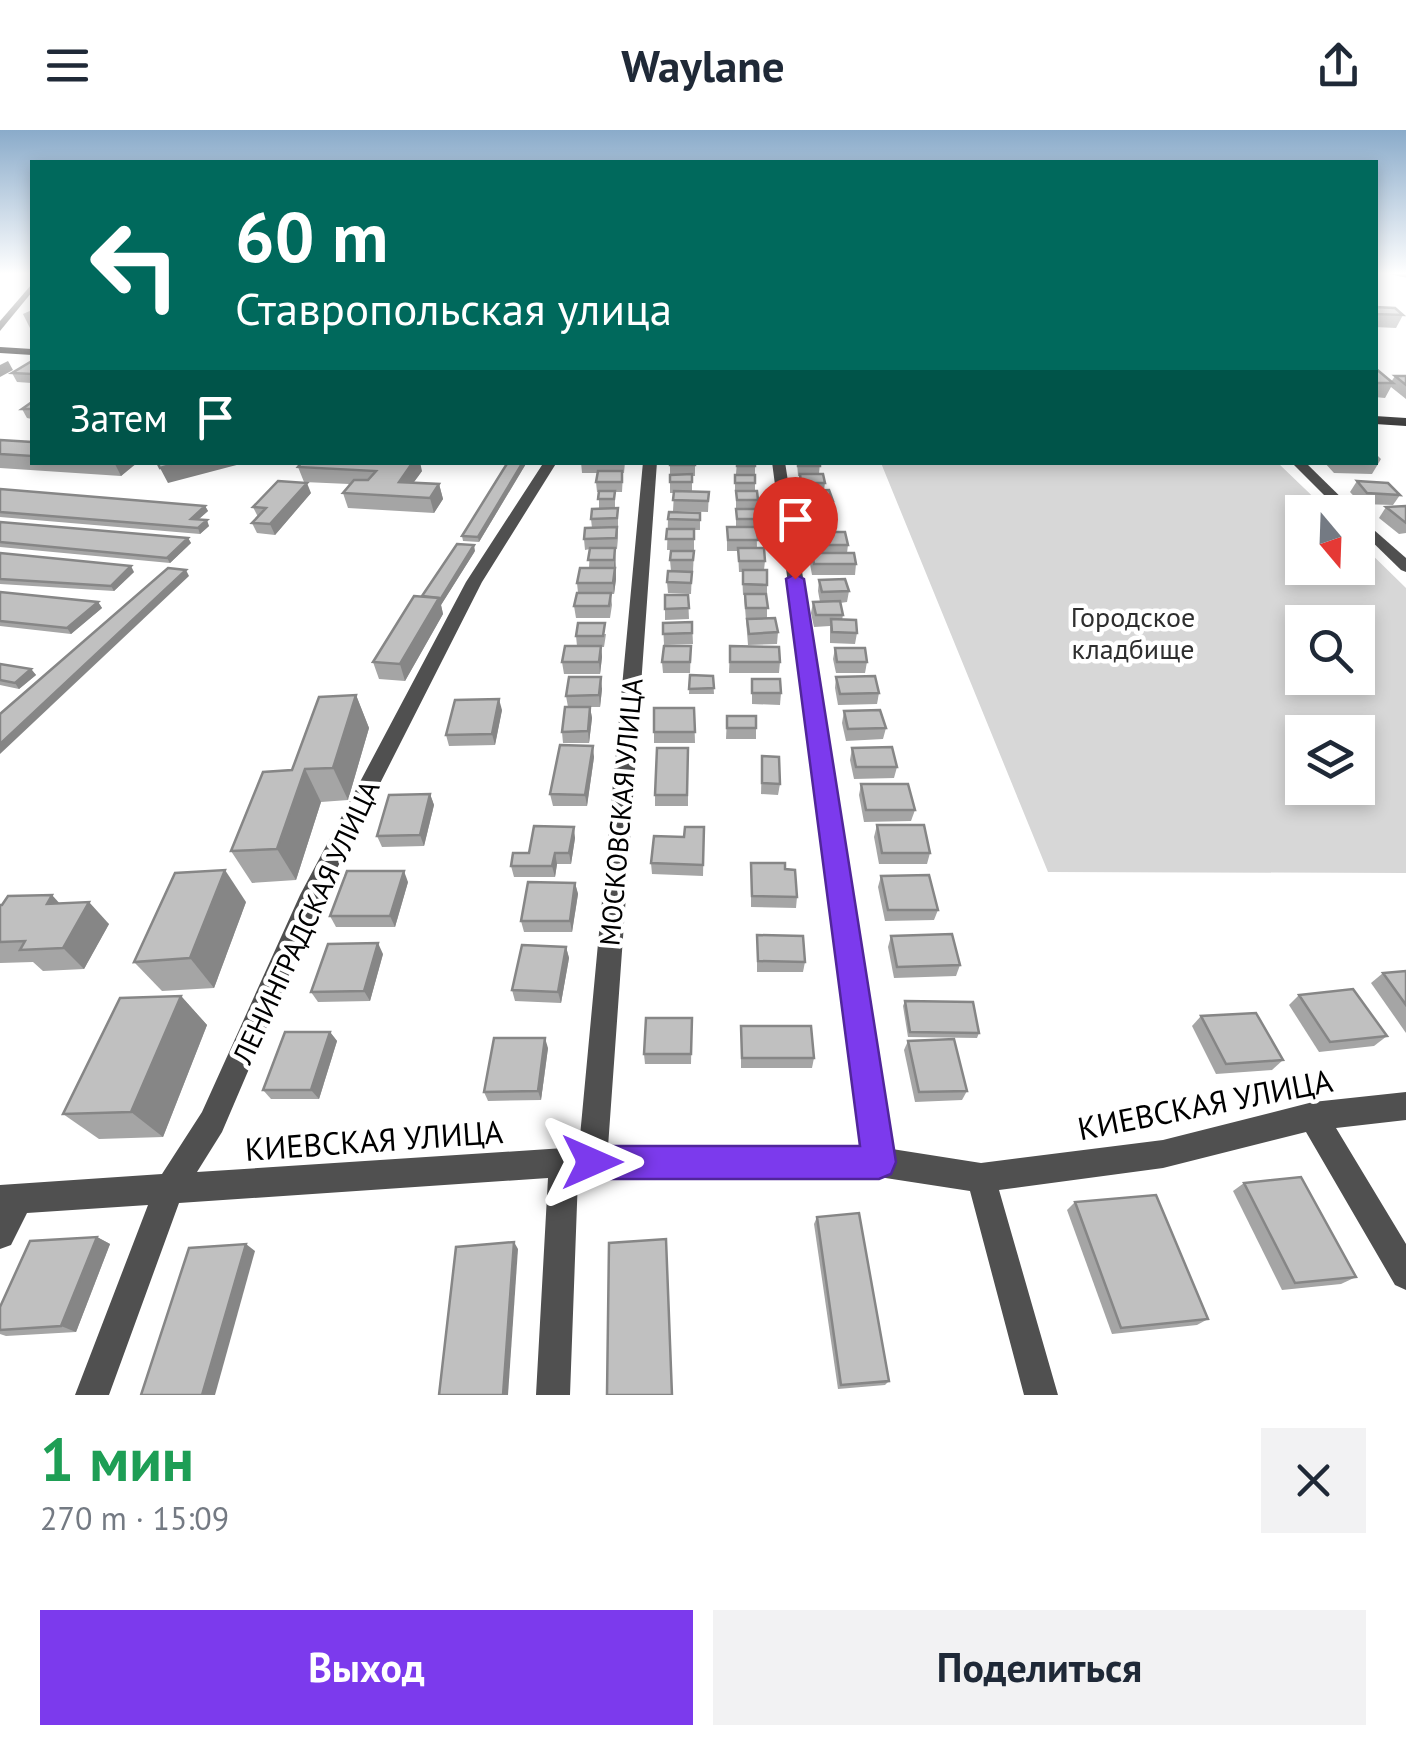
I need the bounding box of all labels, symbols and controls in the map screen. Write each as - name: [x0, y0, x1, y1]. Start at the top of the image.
- text: Waylane: [621, 36, 785, 94]
- icon: menu: [40, 38, 95, 93]
- icon: share: [1311, 38, 1366, 93]
- text: 60 m: [235, 191, 388, 281]
- icon: left: [70, 200, 200, 330]
- text: Ставропольская улица: [235, 279, 672, 337]
- icon: arrive: [188, 390, 243, 445]
- text: Затем: [70, 393, 168, 442]
- pin: [753, 477, 838, 580]
- icon: arrive: [768, 492, 823, 547]
- north arrow: [1285, 495, 1375, 585]
- map controls: [1285, 495, 1375, 805]
- park label: Городское кладбище: [1071, 598, 1195, 667]
- button: search: [1285, 605, 1375, 695]
- street label: МОСКОВСКАЯ УЛИЦА: [590, 676, 651, 947]
- button: layers: [1285, 715, 1375, 805]
- street label: ЛЕНИНГРАДСКАЯ УЛИЦА: [223, 774, 388, 1070]
- street label: КИЕВСКАЯ УЛИЦА: [1074, 1059, 1336, 1149]
- street label: КИЕВСКАЯ УЛИЦА: [243, 1110, 505, 1170]
- position arrow: [540, 1110, 644, 1214]
- text: 1 мин: [40, 1420, 194, 1498]
- button: close: [1261, 1428, 1366, 1533]
- text: 270 m · 15:09: [40, 1497, 229, 1539]
- button: Выход: [40, 1610, 693, 1725]
- button: Поделиться: [713, 1610, 1366, 1725]

